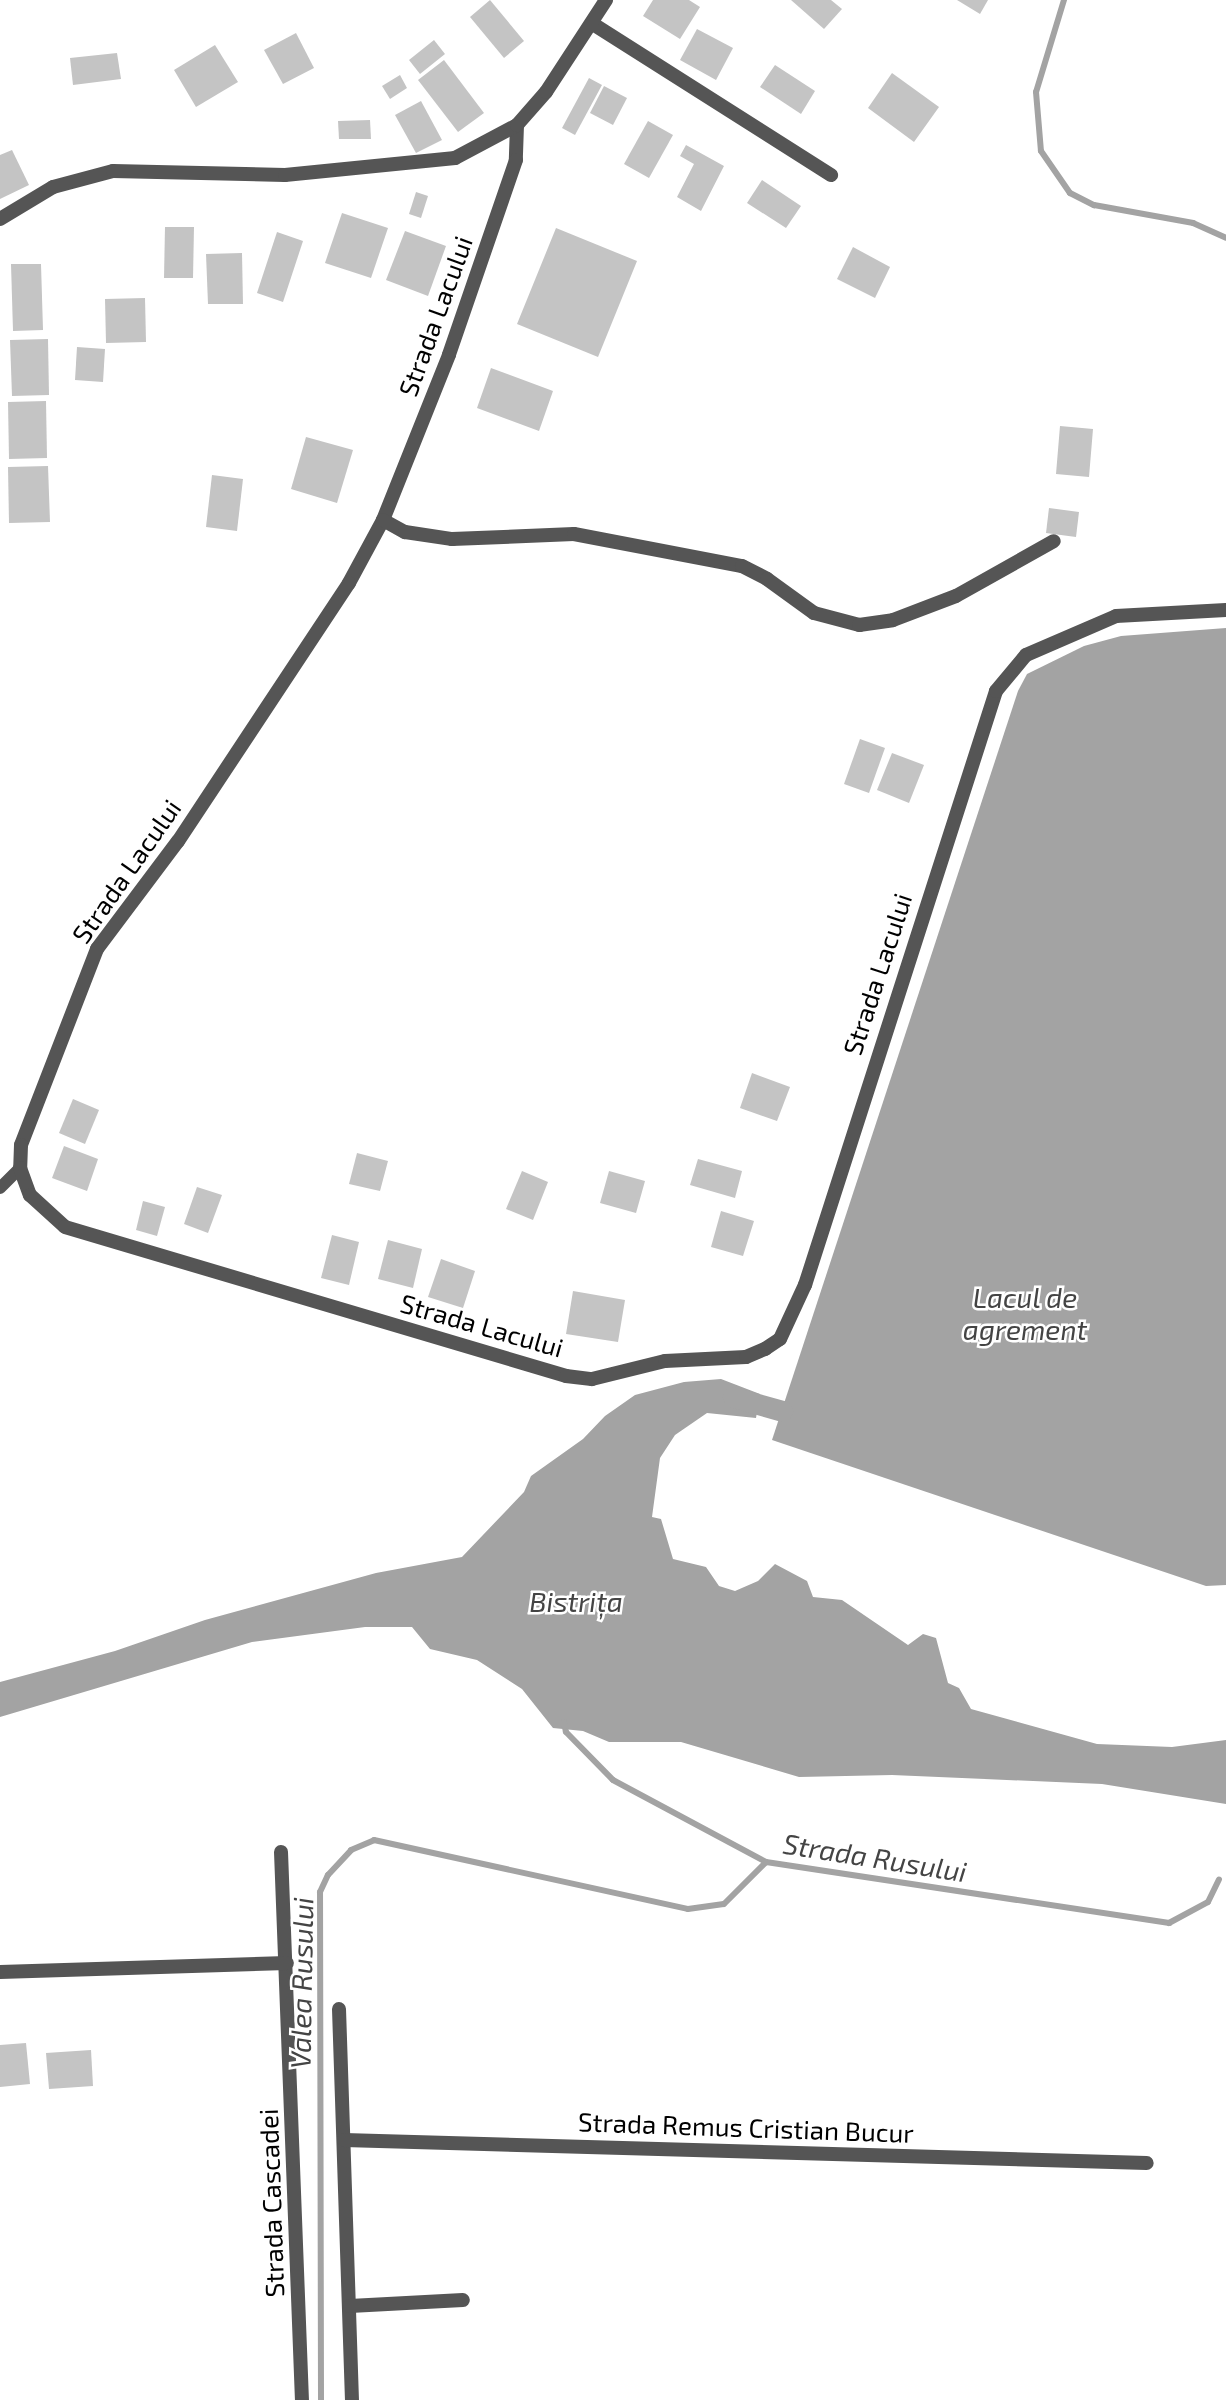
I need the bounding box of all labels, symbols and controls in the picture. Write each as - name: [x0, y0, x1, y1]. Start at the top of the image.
- street label: Strada Lacului: [392, 232, 478, 400]
- street label: Strada Lacului: [65, 793, 187, 949]
- street label: Strada Lacului: [836, 889, 918, 1059]
- water label: Lacul de agrement: [963, 1280, 1087, 1346]
- street label: Strada Lacului: [397, 1287, 567, 1363]
- water label: Bistrița: [529, 1584, 623, 1618]
- water label: Strada Rusului: [781, 1826, 969, 1888]
- water label: Valea Rusului: [283, 1897, 319, 2069]
- street label: Strada Remus Cristian Bucur: [578, 2106, 914, 2148]
- street label: Strada Cascadei: [252, 2108, 290, 2298]

